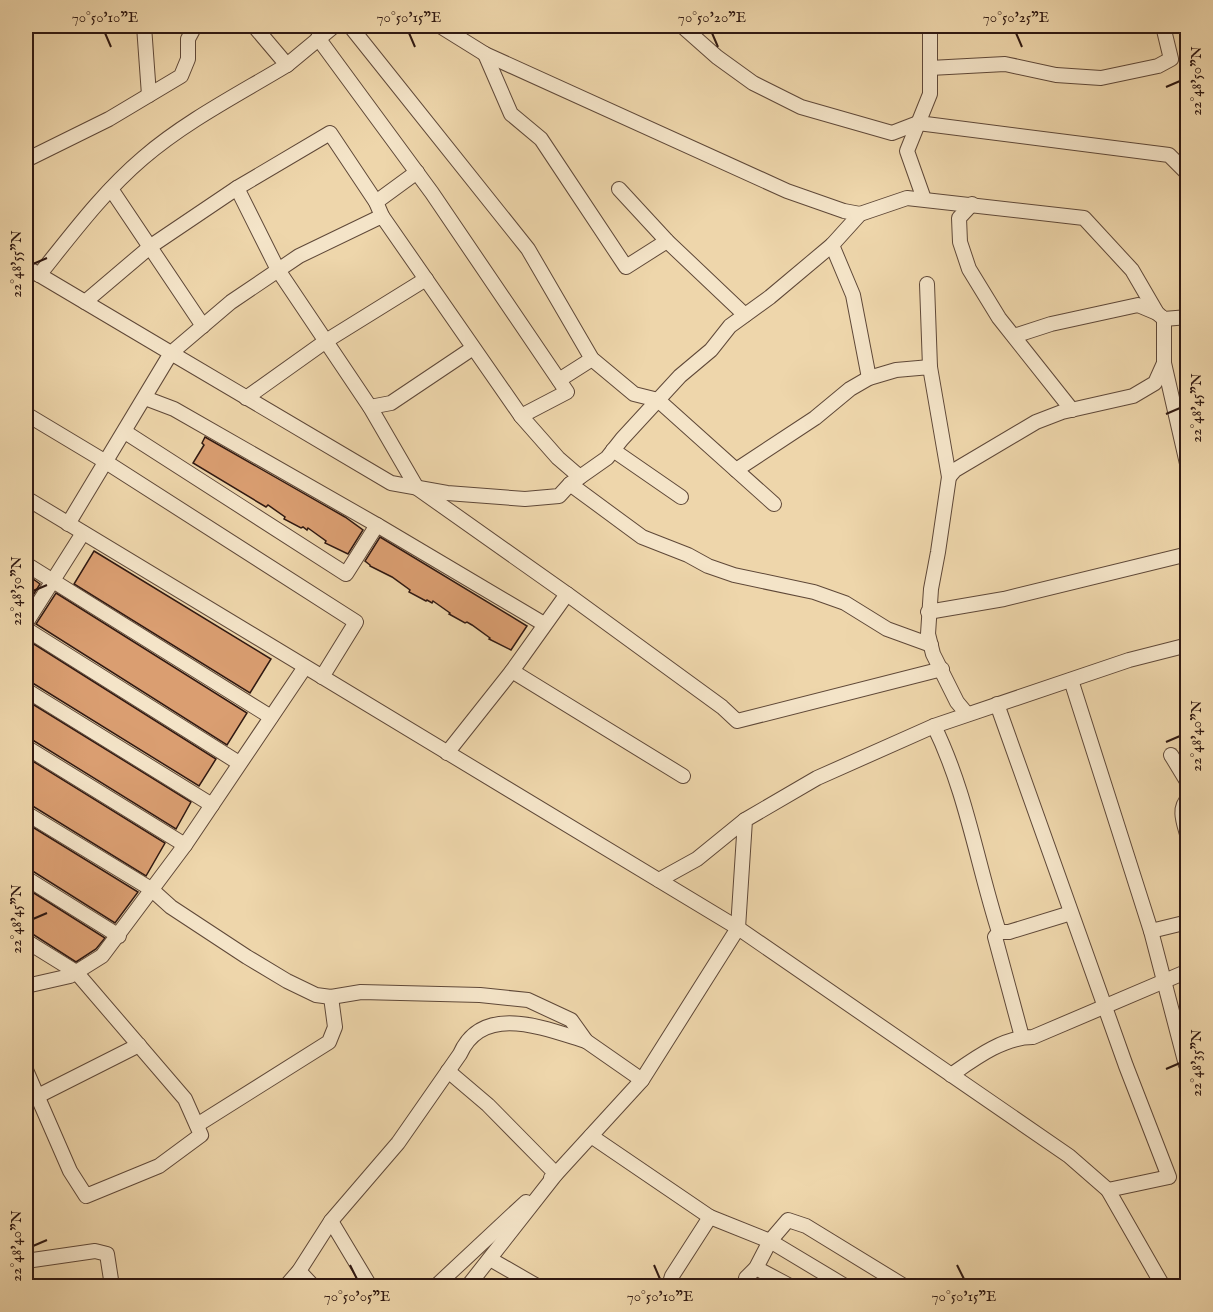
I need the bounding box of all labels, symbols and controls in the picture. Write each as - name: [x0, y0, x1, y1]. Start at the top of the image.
- text: 70°50'10"E: [72, 8, 138, 27]
- text: 70°50'15"E: [377, 8, 441, 27]
- text: 70°50'20"E: [678, 8, 746, 27]
- text: 70°50'25"E: [983, 8, 1049, 27]
- text: 22°48'50"N: [1187, 46, 1206, 116]
- text: 22°48'55"N: [7, 230, 26, 298]
- text: 22°48'45"N: [1187, 373, 1206, 443]
- text: 22°48'50"N: [7, 556, 26, 626]
- text: 22°48'40"N: [1187, 700, 1206, 772]
- text: 22°48'45"N: [7, 884, 26, 954]
- text: 22°48'35"N: [1187, 1029, 1206, 1097]
- text: 22°48'40"N: [7, 1210, 26, 1282]
- text: 70°50'05"E: [324, 1287, 390, 1306]
- text: 70°50'10"E: [627, 1287, 693, 1306]
- text: 70°50'15"E: [932, 1287, 996, 1306]

